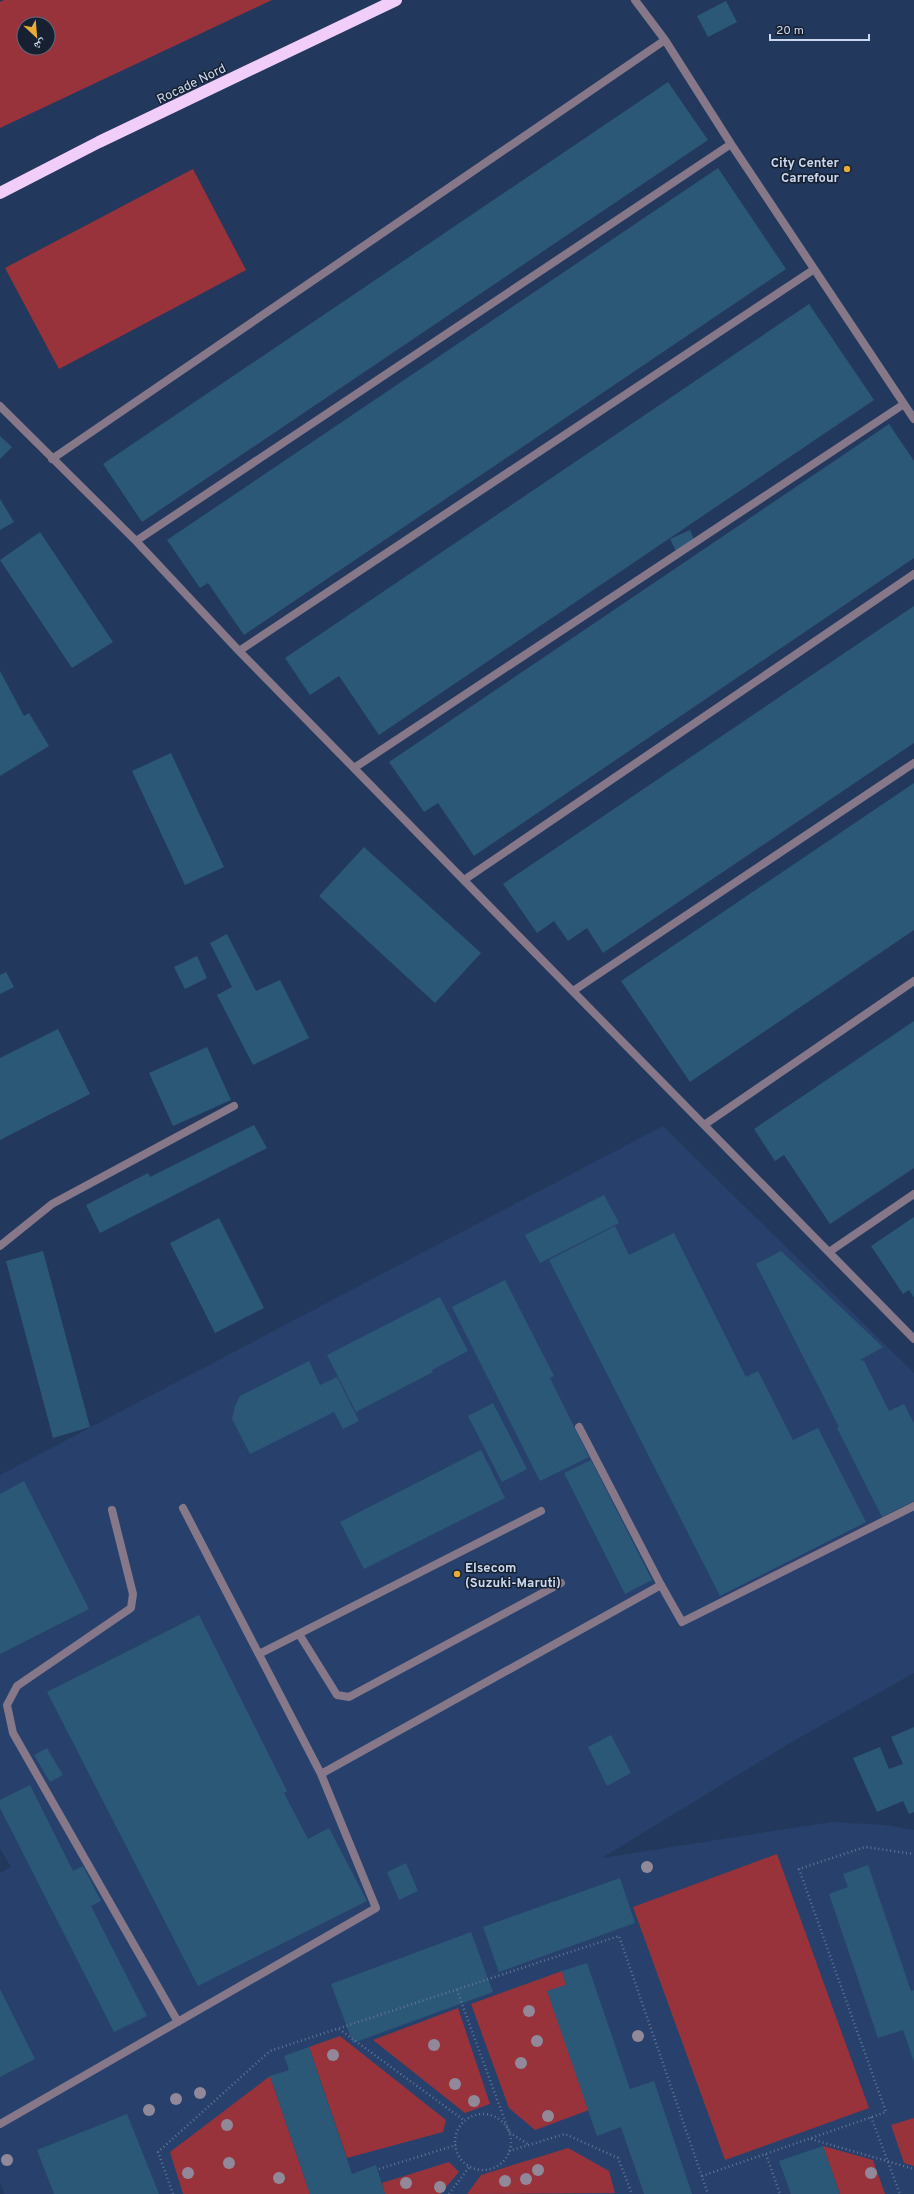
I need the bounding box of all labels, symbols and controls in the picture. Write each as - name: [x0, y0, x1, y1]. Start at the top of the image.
- north arrow: [16, 16, 56, 56]
- scale bar: [770, 16, 869, 42]
- text: 20 m: [776, 23, 804, 39]
- text: ش: [31, 35, 48, 53]
- street label: Rocade Nord: [155, 61, 229, 108]
- place label: City Center Carrefour: [771, 156, 840, 187]
- marker: City Center Carrefour: [842, 164, 852, 174]
- place label: Elsecom (Suzuki-Maruti): [465, 1561, 561, 1592]
- marker: Elsecom (Suzuki-Maruti): [452, 1569, 462, 1579]

